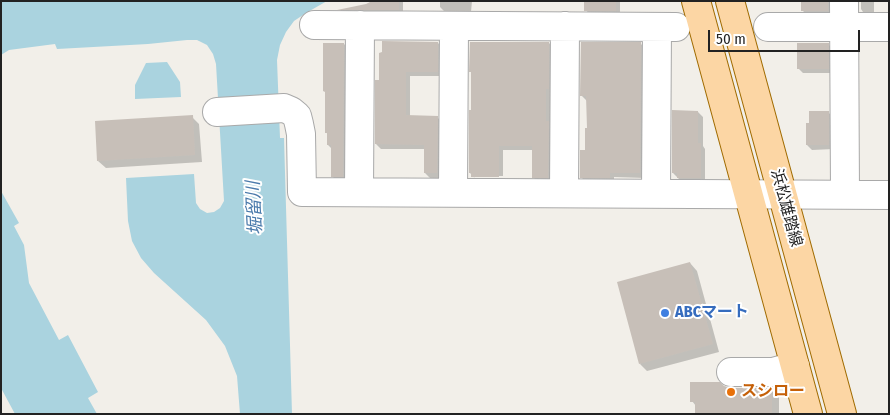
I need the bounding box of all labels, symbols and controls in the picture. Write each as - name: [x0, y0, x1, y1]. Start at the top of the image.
- scale bar: [710, 20, 862, 52]
- text: 50 m: [716, 30, 746, 48]
- street label: 浜松雄踏線: [766, 167, 806, 249]
- water label: 堀留川: [243, 180, 267, 236]
- place label: ABCマート: [675, 303, 749, 323]
- marker: ABCマート: [659, 307, 671, 319]
- place label: スシロー: [741, 382, 805, 402]
- marker: スシロー: [725, 386, 737, 398]

